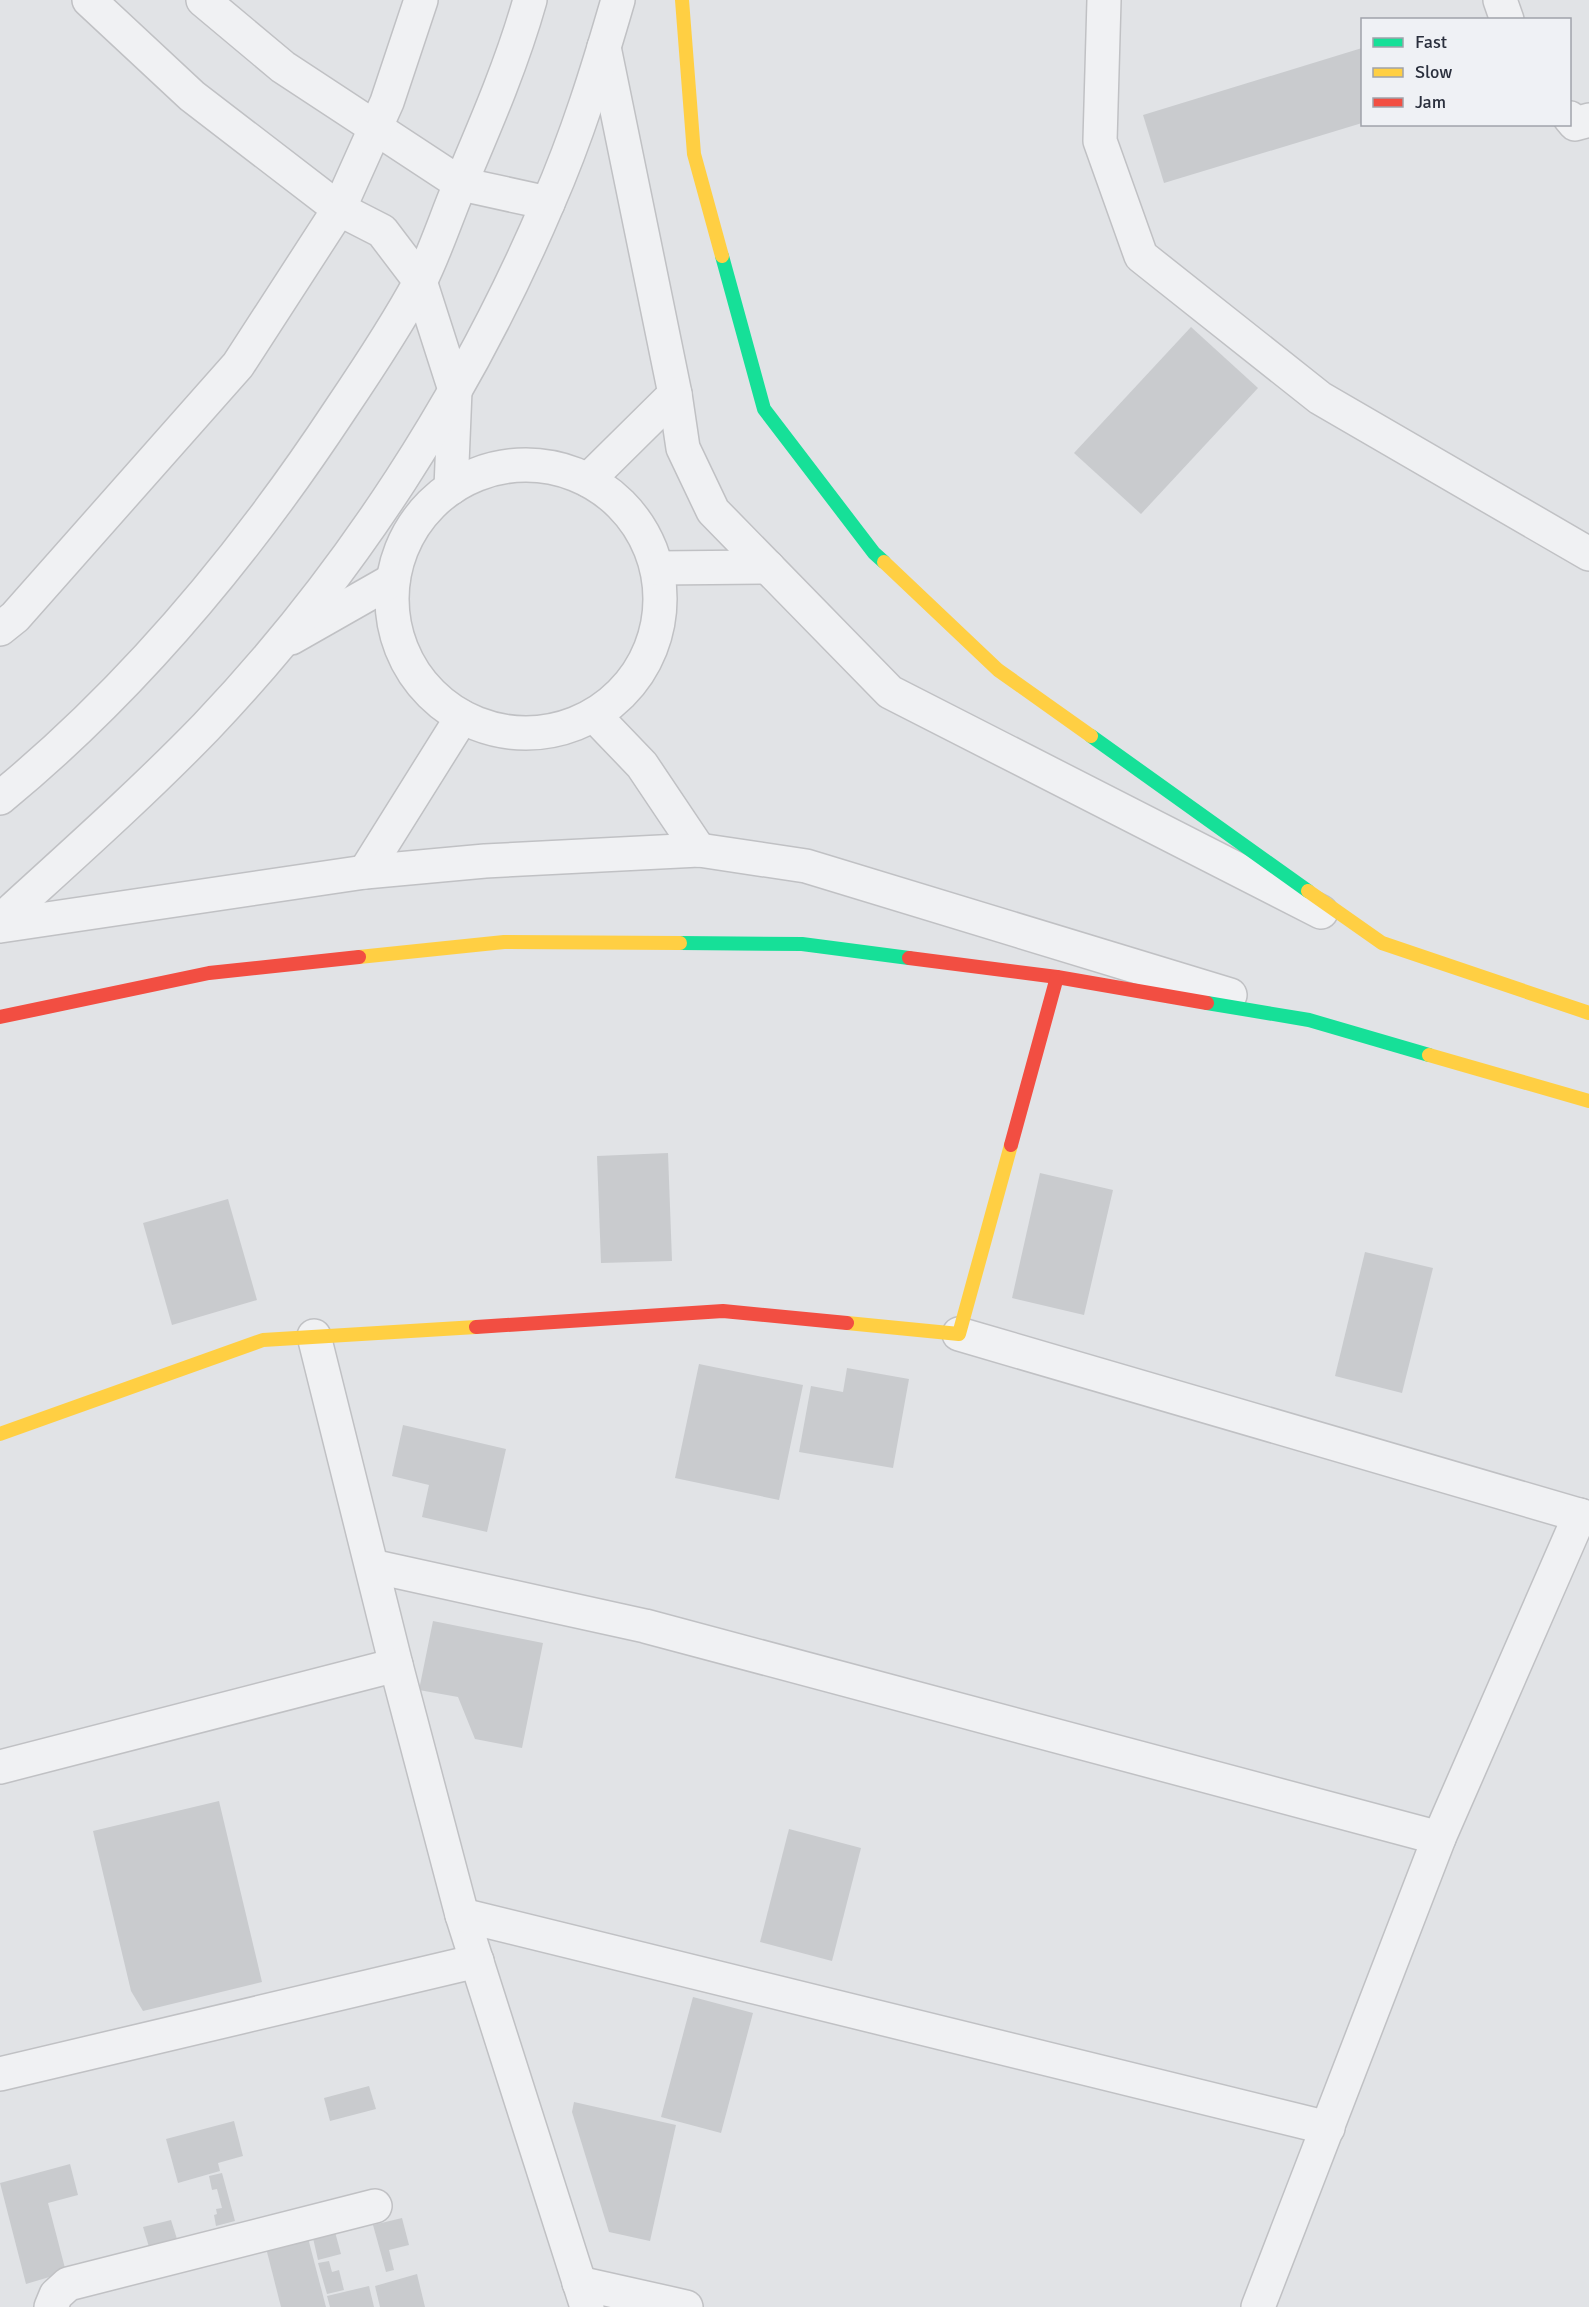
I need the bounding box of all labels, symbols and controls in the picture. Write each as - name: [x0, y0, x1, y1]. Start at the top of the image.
- legend: [1361, 18, 1571, 126]
- text: Fast: [1415, 31, 1447, 53]
- text: Slow: [1415, 61, 1452, 83]
- text: Jam: [1415, 91, 1446, 113]

